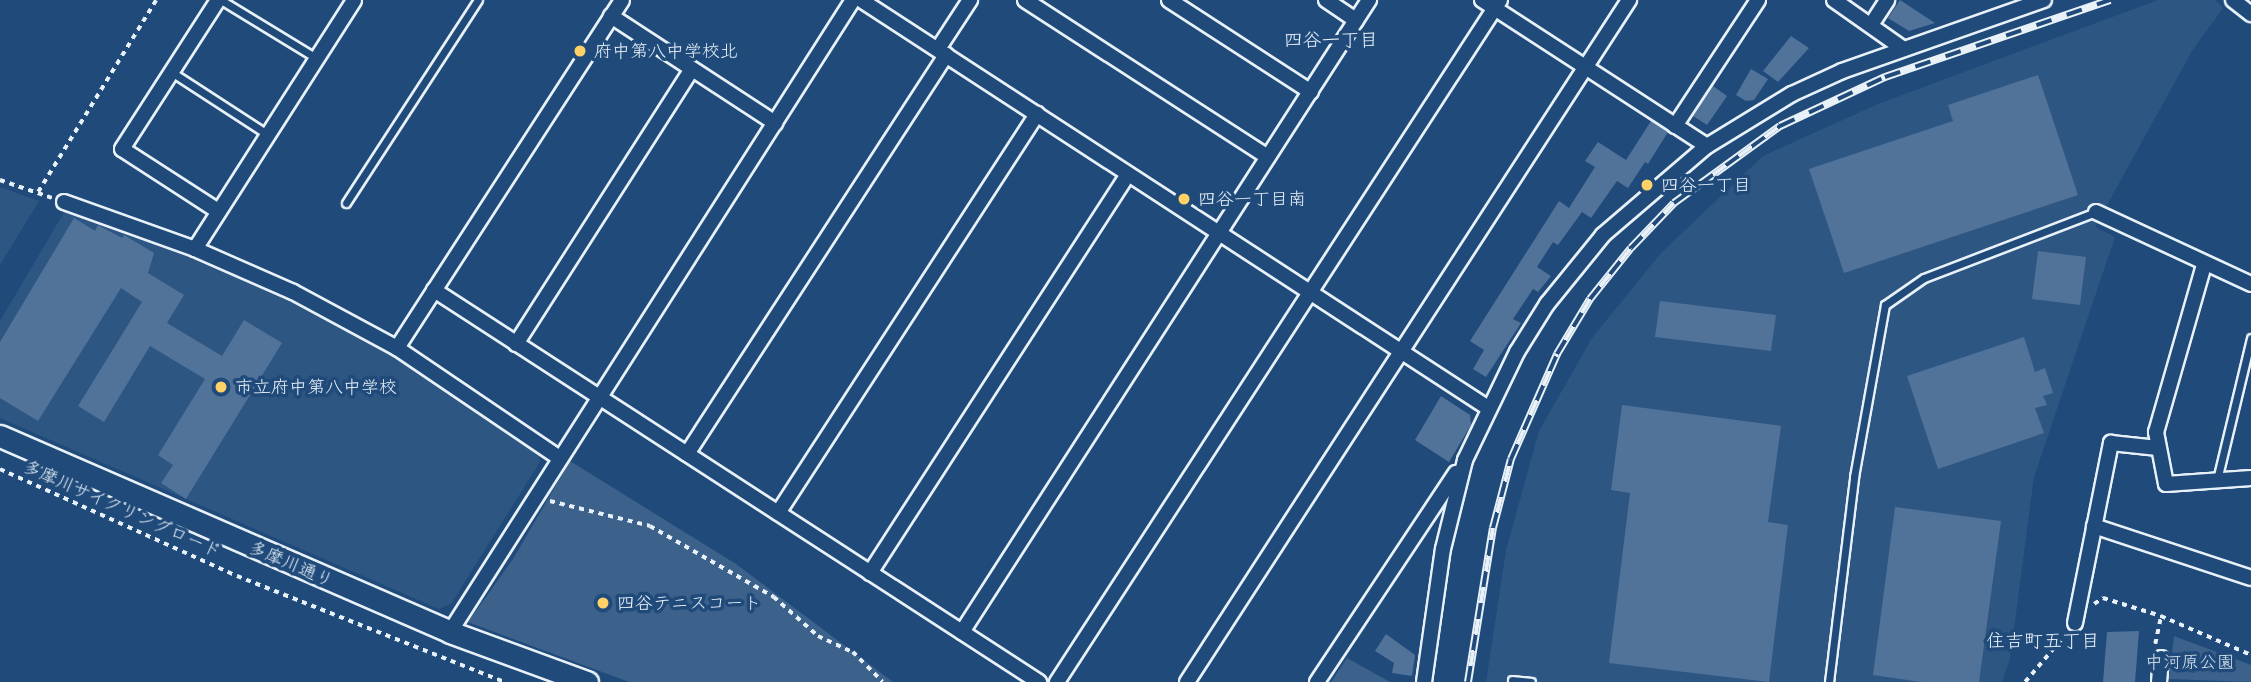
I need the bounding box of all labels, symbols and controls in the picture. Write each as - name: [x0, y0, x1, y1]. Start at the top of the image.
- district label: 四谷一丁目: [1284, 29, 1378, 51]
- place label: 府中第八中学校北: [594, 40, 738, 62]
- marker: 府中第八中学校北: [572, 43, 588, 59]
- place label: 四谷一丁目: [1661, 174, 1751, 196]
- marker: 四谷一丁目: [1639, 177, 1655, 193]
- place label: 四谷一丁目南: [1198, 188, 1306, 210]
- marker: 四谷一丁目南: [1176, 191, 1192, 207]
- place label: 市立府中第八中学校: [235, 376, 397, 398]
- marker: 市立府中第八中学校: [213, 379, 229, 395]
- street label: 多摩川サイクリングロード: [19, 455, 225, 563]
- street label: 多摩川通り: [245, 536, 337, 592]
- place label: 四谷テニスコート: [617, 592, 761, 614]
- marker: 四谷テニスコート: [595, 595, 611, 611]
- district label: 住吉町五丁目: [1986, 630, 2100, 652]
- park label: 中河原公園: [2145, 651, 2235, 673]

